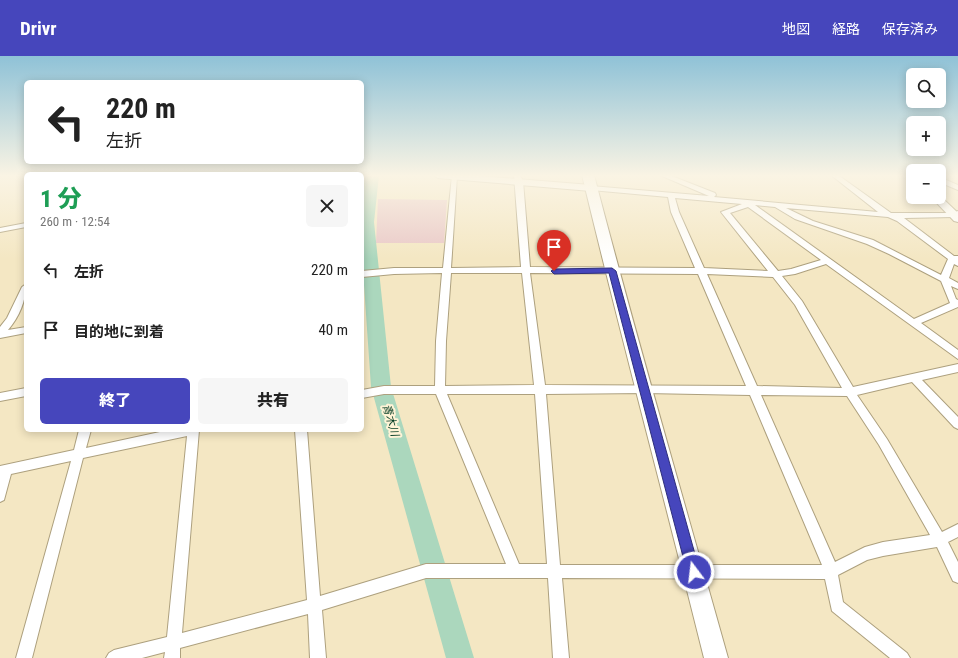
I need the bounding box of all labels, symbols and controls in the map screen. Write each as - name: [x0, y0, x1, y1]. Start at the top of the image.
- text: Drivr: [20, 17, 57, 40]
- text: 地図: [782, 21, 810, 37]
- text: 経路: [832, 21, 860, 37]
- text: 保存済み: [882, 21, 938, 37]
- map controls: [906, 68, 946, 204]
- button: search: [906, 68, 946, 108]
- text: 220 m: [106, 92, 176, 125]
- icon: left: [40, 96, 92, 148]
- button: +: [906, 116, 946, 156]
- text: 左折: [106, 130, 142, 151]
- button: −: [906, 164, 946, 204]
- text: 1 分: [40, 185, 82, 213]
- button: close: [306, 185, 348, 227]
- text: 260 m · 12:54: [40, 214, 110, 229]
- pin: [537, 230, 571, 271]
- icon: arrive: [543, 236, 565, 258]
- icon: left: [40, 259, 62, 281]
- text: 220 m: [311, 261, 348, 279]
- text: 左折: [74, 263, 104, 281]
- icon: arrive: [40, 319, 62, 341]
- text: 40 m: [318, 321, 348, 339]
- text: 目的地に到着: [74, 323, 164, 341]
- button: 終了: [40, 378, 190, 424]
- button: 共有: [198, 378, 348, 424]
- water label: 青木川: [380, 402, 402, 439]
- position arrow: [673, 551, 715, 593]

